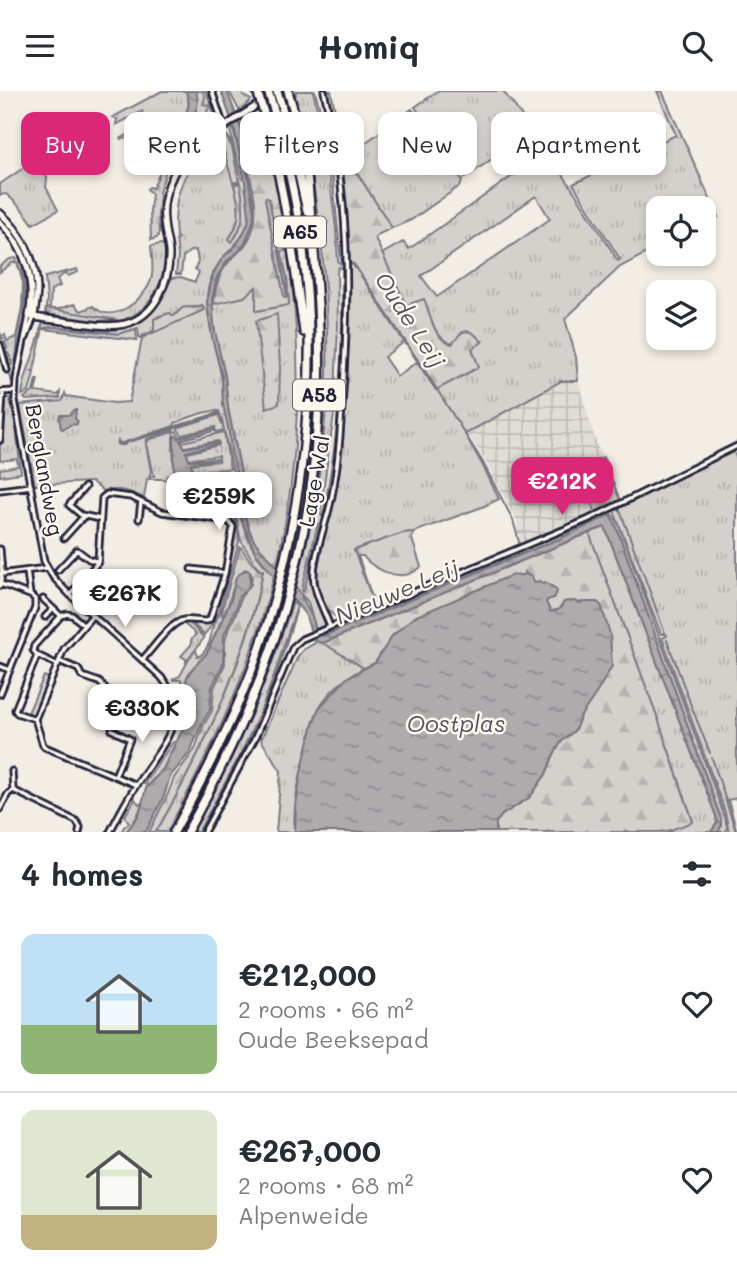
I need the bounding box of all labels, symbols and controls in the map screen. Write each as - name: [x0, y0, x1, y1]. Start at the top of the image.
- text: Homiq: [317, 25, 420, 67]
- icon: menu: [21, 27, 59, 65]
- icon: search: [678, 27, 716, 65]
- chip: Buy: [21, 112, 110, 175]
- chip: Rent: [124, 112, 226, 175]
- chip: Filters: [240, 112, 364, 175]
- chip: New: [378, 112, 477, 175]
- chip: Apartment: [491, 112, 666, 175]
- map controls: [646, 196, 716, 350]
- button: locate: [646, 196, 716, 266]
- road number: A65: [274, 216, 326, 247]
- water label: Oude Leij: [369, 266, 453, 373]
- button: layers: [646, 280, 716, 350]
- road number: A58: [293, 379, 345, 411]
- street label: Berglandweg: [21, 402, 70, 538]
- street label: Lage Wal: [292, 433, 335, 529]
- pin: €212K: [513, 457, 611, 517]
- text: €212K: [527, 465, 597, 495]
- pin: €259K: [170, 473, 268, 532]
- text: €259K: [182, 480, 256, 510]
- water label: Nieuwe Leij: [330, 552, 463, 631]
- pin: €267K: [76, 569, 174, 629]
- text: €267K: [88, 577, 162, 607]
- pin: €330K: [93, 685, 191, 744]
- text: €330K: [104, 692, 180, 722]
- water label: Oostplas: [407, 708, 505, 738]
- text: 4 homes: [21, 854, 143, 894]
- icon: filters: [678, 855, 716, 893]
- text: €212,000: [238, 954, 376, 994]
- icon: home: [77, 962, 161, 1046]
- icon: heart: [678, 985, 716, 1023]
- text: 2 rooms · 66 m²: [238, 994, 413, 1024]
- text: Oude Beeksepad: [238, 1024, 428, 1054]
- text: €267,000: [238, 1130, 381, 1170]
- icon: home: [77, 1138, 161, 1222]
- icon: heart: [678, 1161, 716, 1199]
- text: 2 rooms · 68 m²: [238, 1170, 413, 1200]
- text: Alpenweide: [238, 1200, 369, 1230]

